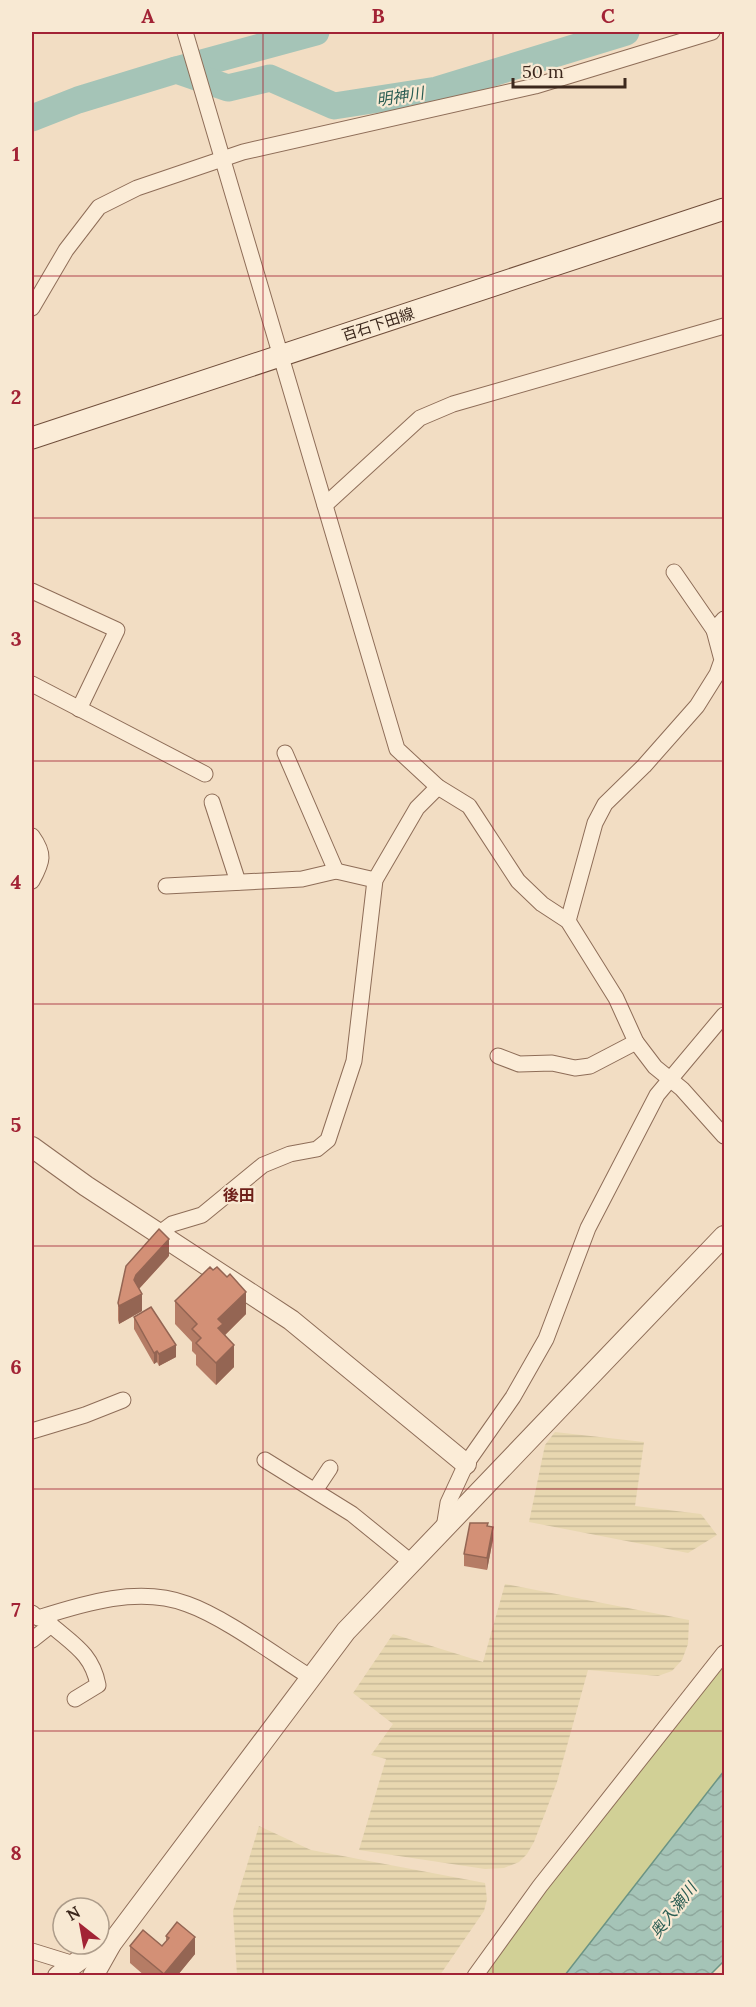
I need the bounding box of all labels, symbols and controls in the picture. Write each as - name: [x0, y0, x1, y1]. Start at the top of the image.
- text: A: [141, 3, 155, 28]
- text: B: [371, 3, 385, 28]
- text: C: [601, 3, 615, 28]
- scale bar: [513, 51, 626, 89]
- text: 50 m: [522, 60, 564, 83]
- water label: 明神川: [375, 82, 427, 110]
- text: 1: [12, 141, 20, 166]
- street label: 百石下田線: [339, 303, 417, 345]
- text: 2: [11, 384, 21, 409]
- text: 3: [10, 626, 22, 651]
- text: 4: [11, 869, 22, 894]
- text: 5: [11, 1112, 22, 1137]
- district label: 後田: [223, 1185, 255, 1205]
- text: 6: [10, 1354, 22, 1379]
- text: 7: [11, 1597, 21, 1622]
- text: 8: [10, 1840, 22, 1865]
- water label: 奥入瀬川: [645, 1877, 702, 1941]
- north arrow: [51, 1896, 111, 1956]
- text: N: [63, 1901, 84, 1925]

